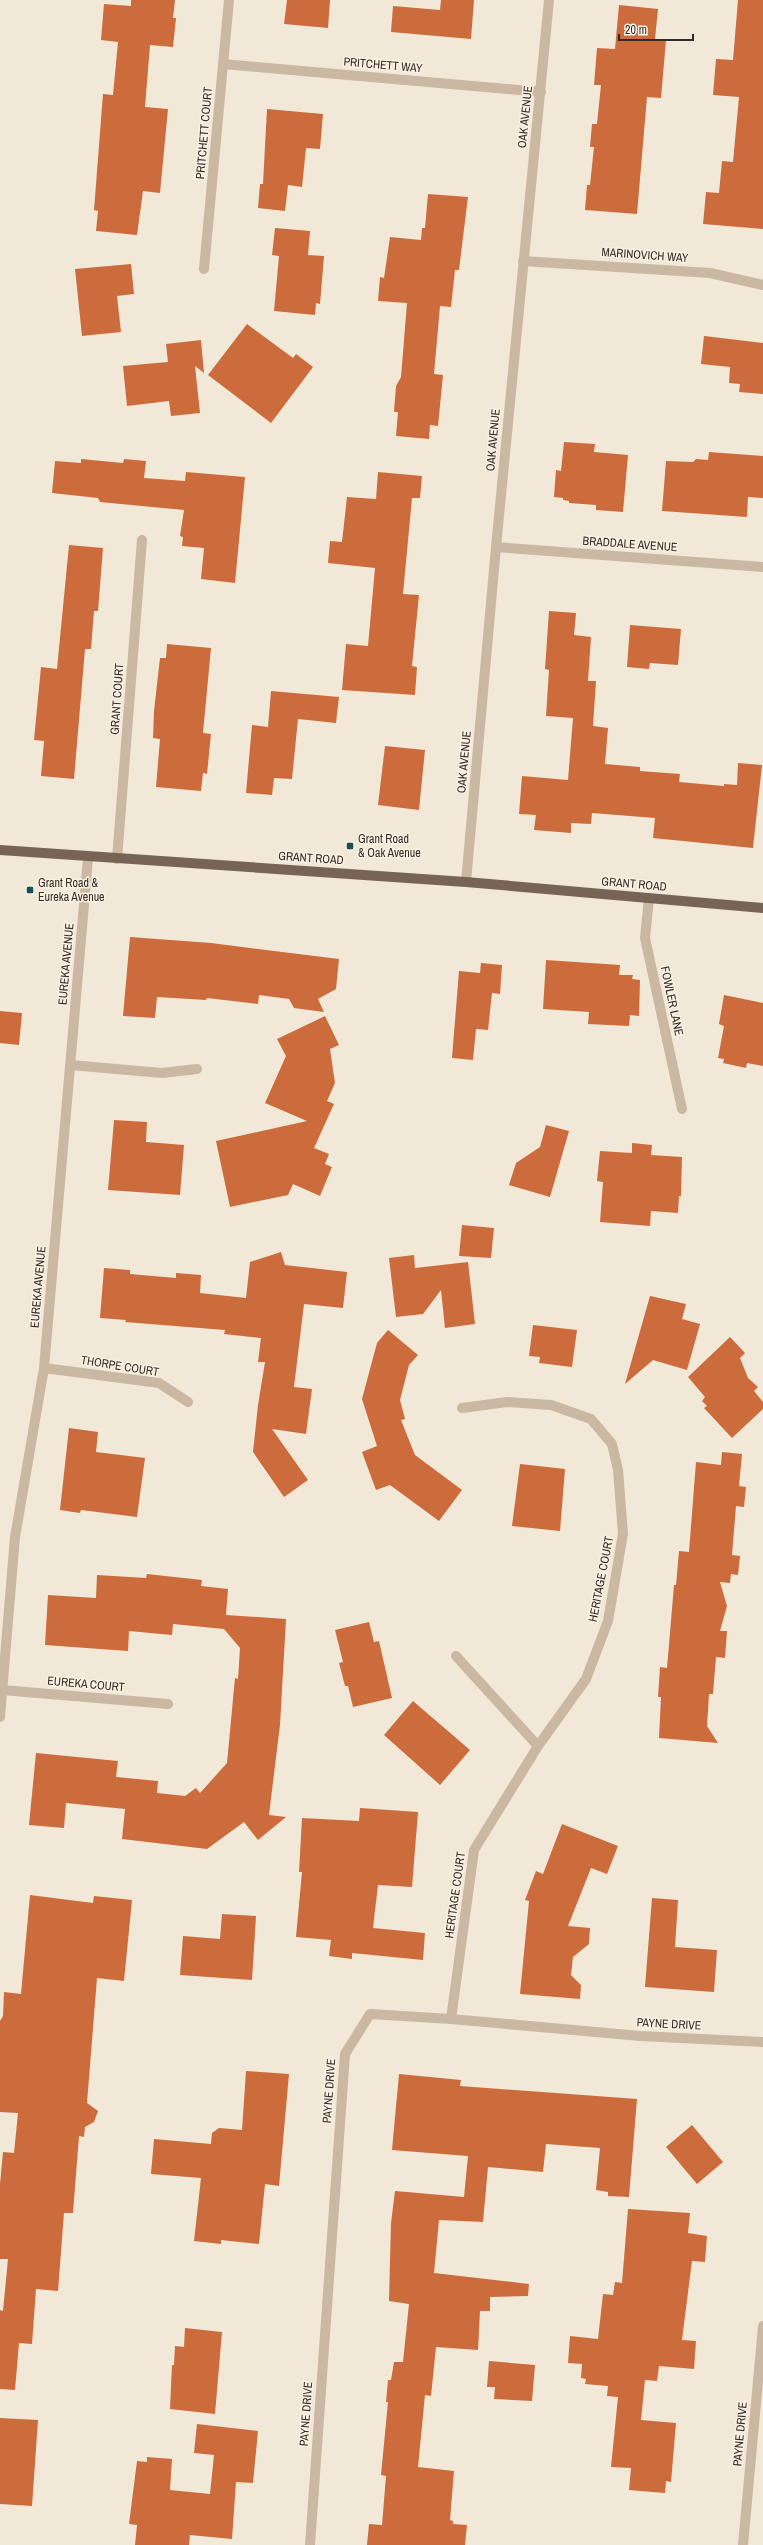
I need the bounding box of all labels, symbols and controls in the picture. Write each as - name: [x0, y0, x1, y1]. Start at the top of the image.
- scale bar: [619, 16, 693, 42]
- text: 20 m: [625, 22, 647, 38]
- street label: PRITCHETT WAY: [343, 54, 424, 76]
- street label: OAK AVENUE: [514, 85, 536, 149]
- street label: PRITCHETT COURT: [192, 86, 216, 180]
- street label: MARINOVICH WAY: [601, 244, 689, 266]
- street label: OAK AVENUE: [482, 408, 504, 472]
- street label: BRADDALE AVENUE: [582, 533, 678, 555]
- street label: GRANT COURT: [107, 663, 127, 735]
- street label: OAK AVENUE: [453, 730, 475, 794]
- place label: Grant Road & Oak Avenue: [358, 831, 421, 861]
- marker: Grant Road & Oak Avenue: [345, 841, 355, 851]
- street label: GRANT ROAD: [278, 848, 344, 868]
- street label: GRANT ROAD: [601, 873, 667, 895]
- place label: Grant Road & Eureka Avenue: [38, 875, 105, 905]
- marker: Grant Road & Eureka Avenue: [25, 885, 35, 895]
- street label: EUREKA AVENUE: [54, 923, 78, 1005]
- street label: FOWLER LANE: [657, 965, 687, 1037]
- street label: EUREKA AVENUE: [26, 1246, 50, 1328]
- street label: THORPE COURT: [80, 1352, 160, 1380]
- street label: HERITAGE COURT: [585, 1535, 617, 1623]
- street label: EUREKA COURT: [47, 1673, 125, 1695]
- street label: HERITAGE COURT: [441, 1851, 469, 1939]
- street label: PAYNE DRIVE: [636, 2014, 702, 2034]
- street label: PAYNE DRIVE: [319, 2058, 339, 2124]
- street label: PAYNE DRIVE: [296, 2381, 316, 2447]
- street label: PAYNE DRIVE: [729, 2401, 751, 2467]

